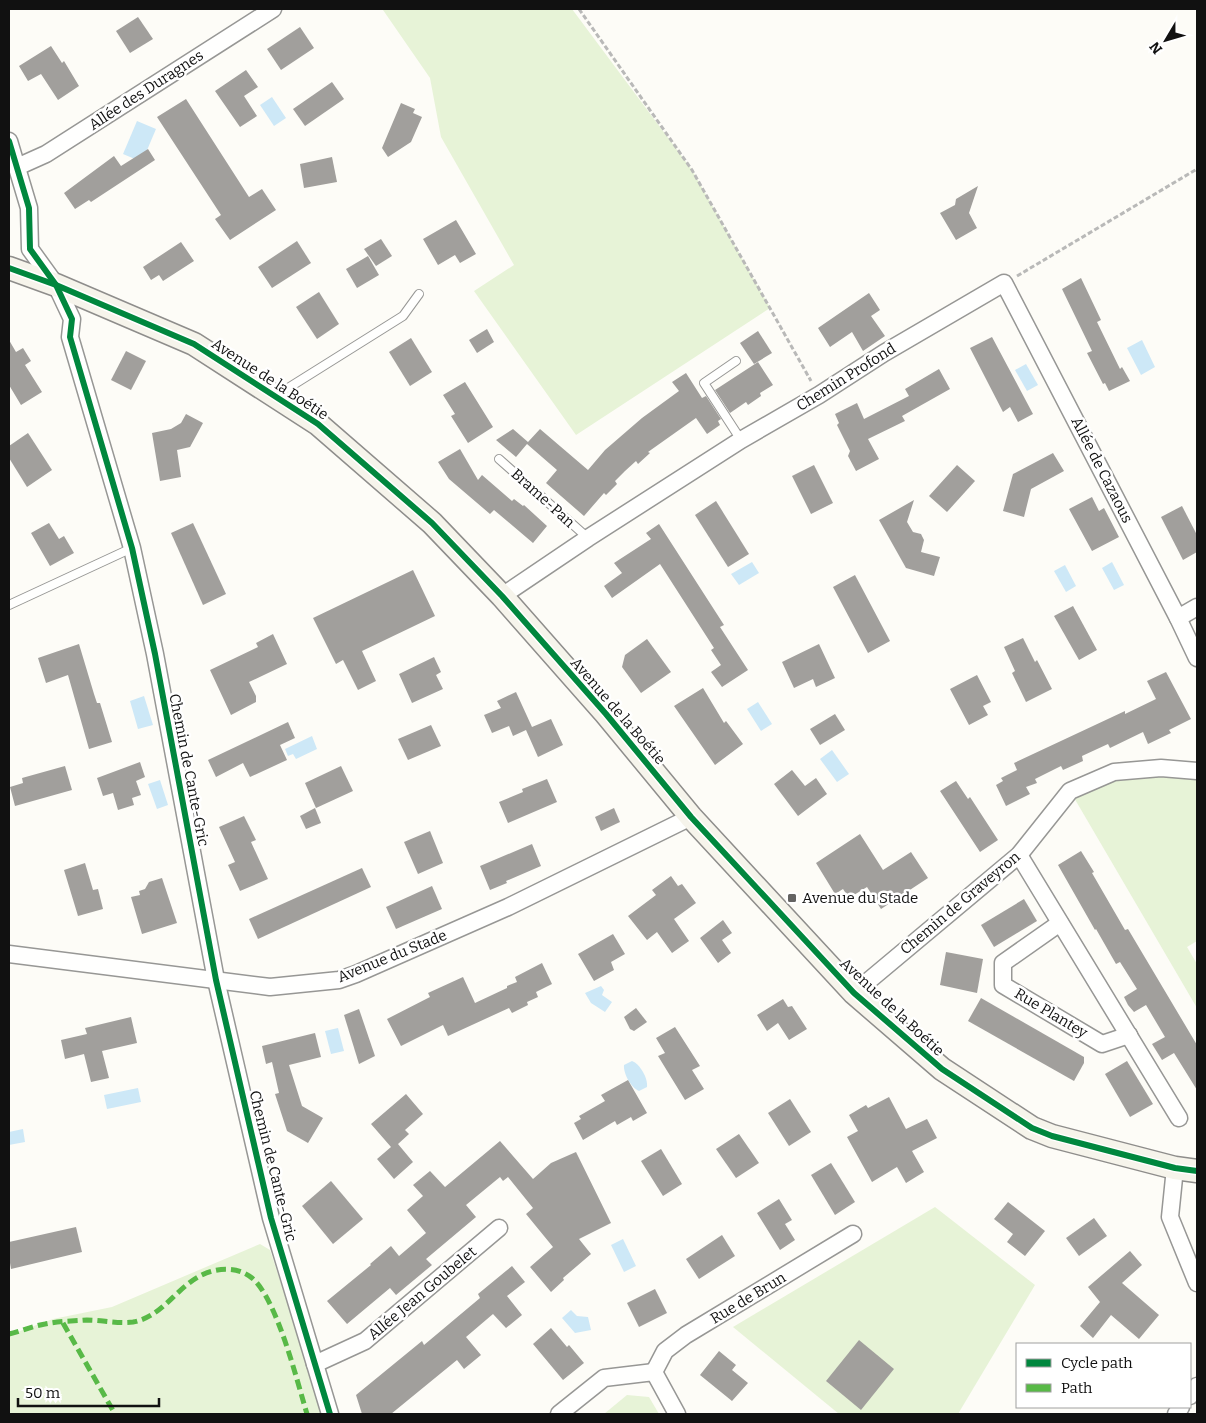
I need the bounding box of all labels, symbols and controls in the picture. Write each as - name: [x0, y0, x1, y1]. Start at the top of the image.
- north arrow: [1141, 15, 1191, 65]
- text: N: [1146, 38, 1166, 57]
- street label: Allée des Duragnes: [85, 46, 207, 134]
- street label: Avenue de la Boétie: [208, 335, 332, 423]
- street label: Chemin Profond: [793, 339, 899, 415]
- street label: Allée de Cazaous: [1067, 414, 1137, 526]
- street label: Brame-Pan: [507, 465, 579, 532]
- street label: Avenue de la Boétie: [567, 654, 669, 768]
- street label: Chemin de Cante-Gric: [165, 692, 213, 848]
- street label: Chemin de Graveyron: [896, 847, 1024, 958]
- place label: Avenue du Stade: [802, 889, 918, 907]
- marker: Avenue du Stade: [786, 892, 798, 904]
- street label: Avenue du Stade: [335, 926, 449, 986]
- street label: Avenue de la Boétie: [836, 954, 948, 1060]
- street label: Rue Plantey: [1011, 984, 1091, 1042]
- street label: Chemin de Cante-Gric: [245, 1089, 301, 1244]
- street label: Allée Jean Goubelet: [364, 1242, 480, 1344]
- street label: Rue de Brun: [707, 1268, 789, 1328]
- legend: [1016, 1343, 1191, 1408]
- text: Cycle path: [1061, 1354, 1133, 1372]
- scale bar: [18, 1376, 159, 1408]
- text: Path: [1061, 1379, 1093, 1397]
- text: 50 m: [25, 1384, 61, 1402]

